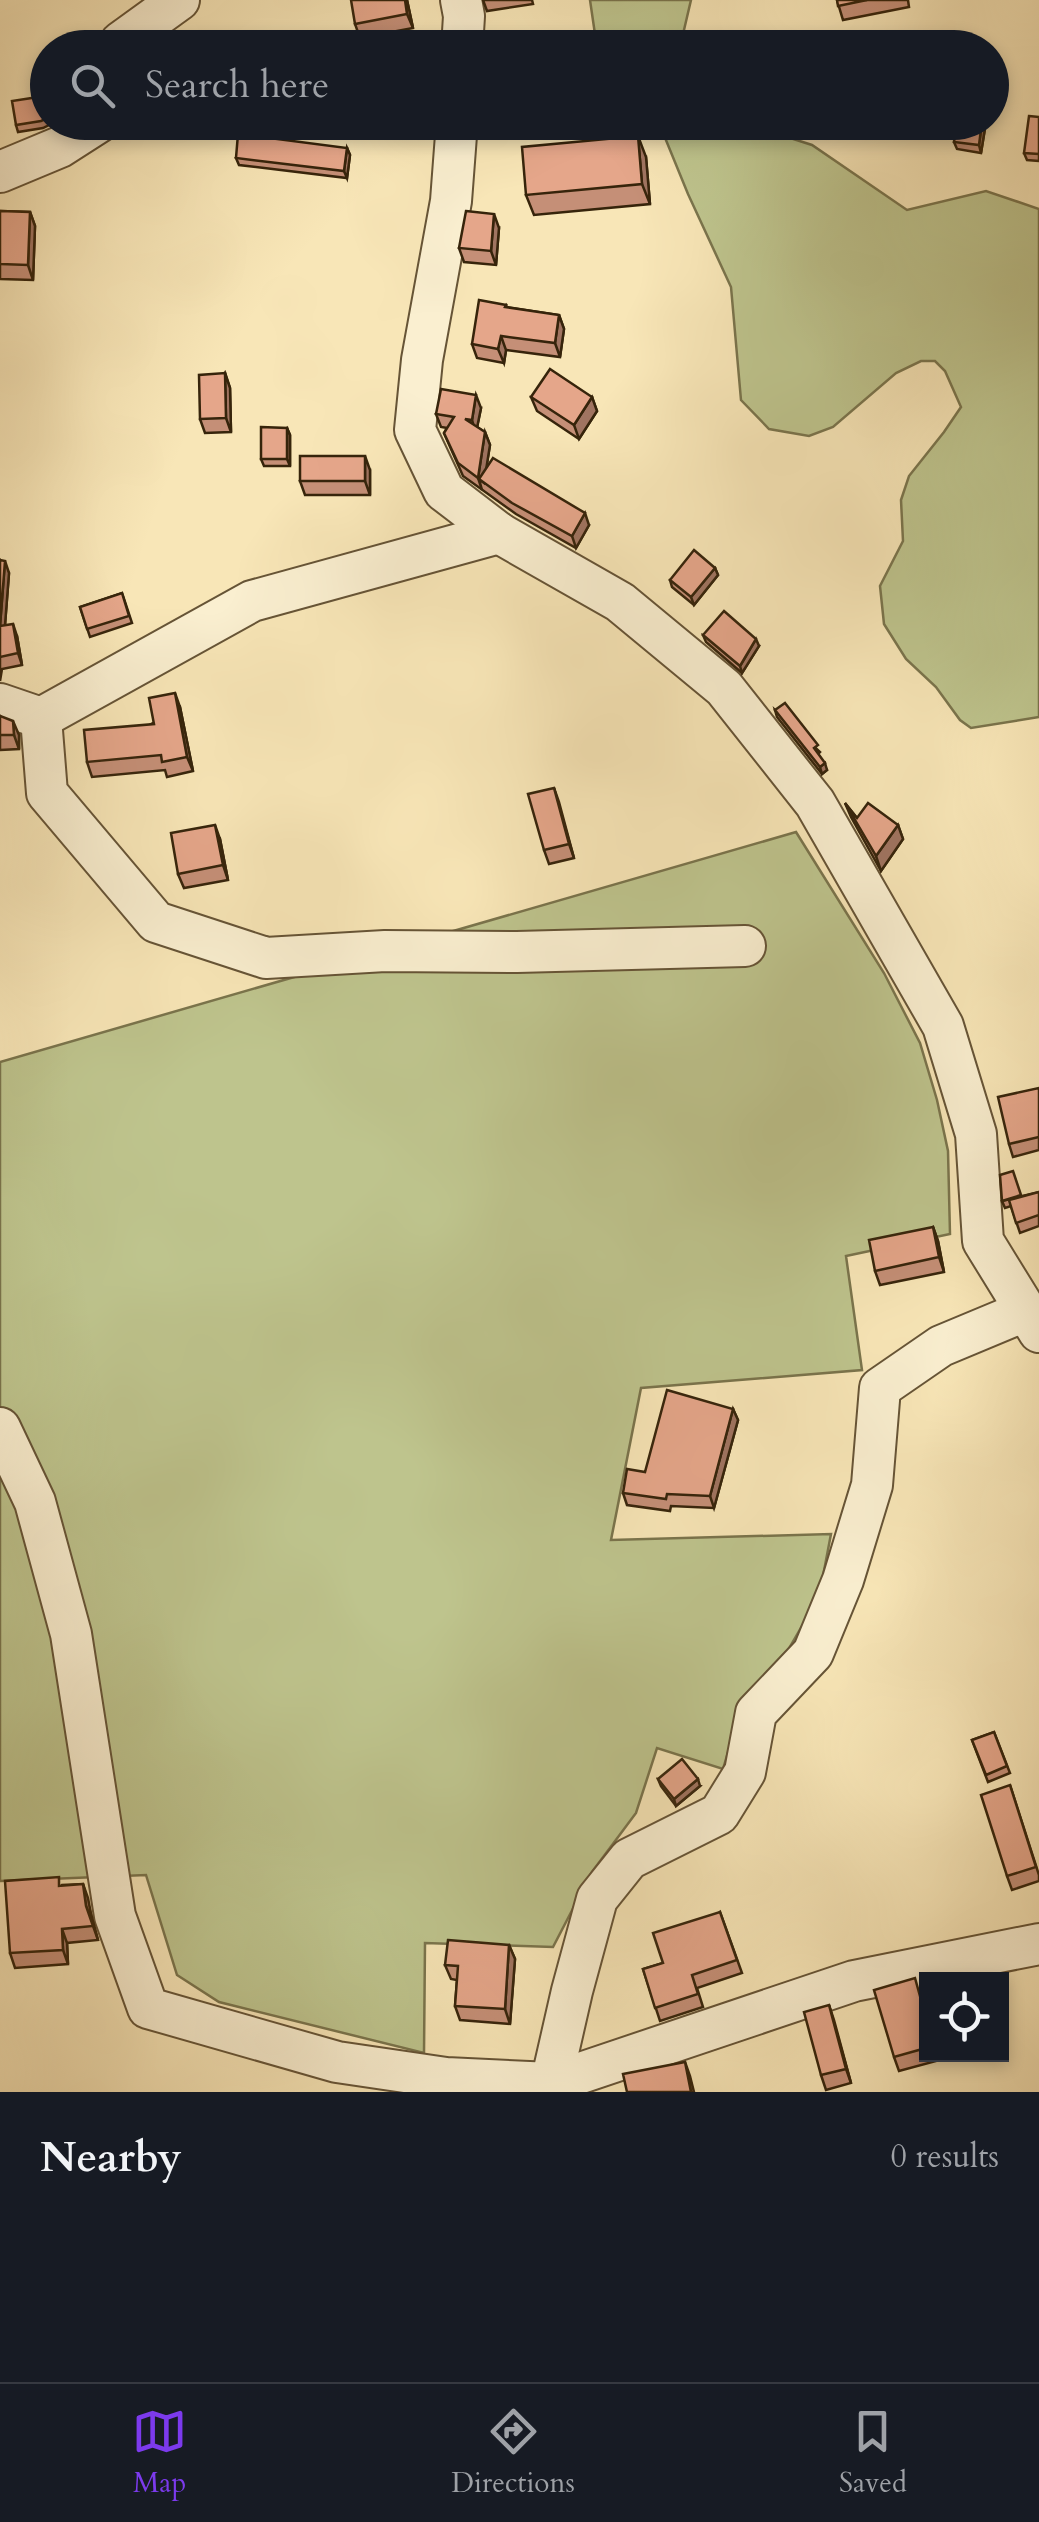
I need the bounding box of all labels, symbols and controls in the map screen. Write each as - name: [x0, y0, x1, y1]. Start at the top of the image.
- search box: [30, 30, 1009, 140]
- icon: search: [65, 58, 120, 113]
- text: Search here: [145, 59, 329, 111]
- map controls: [919, 1972, 1009, 2062]
- button: locate: [919, 1972, 1009, 2062]
- text: Nearby: [40, 2129, 182, 2186]
- text: 0 results: [891, 2135, 999, 2179]
- tab: Map: [132, 2404, 187, 2502]
- tab: Directions: [451, 2404, 575, 2502]
- tab: Saved: [839, 2404, 907, 2502]

